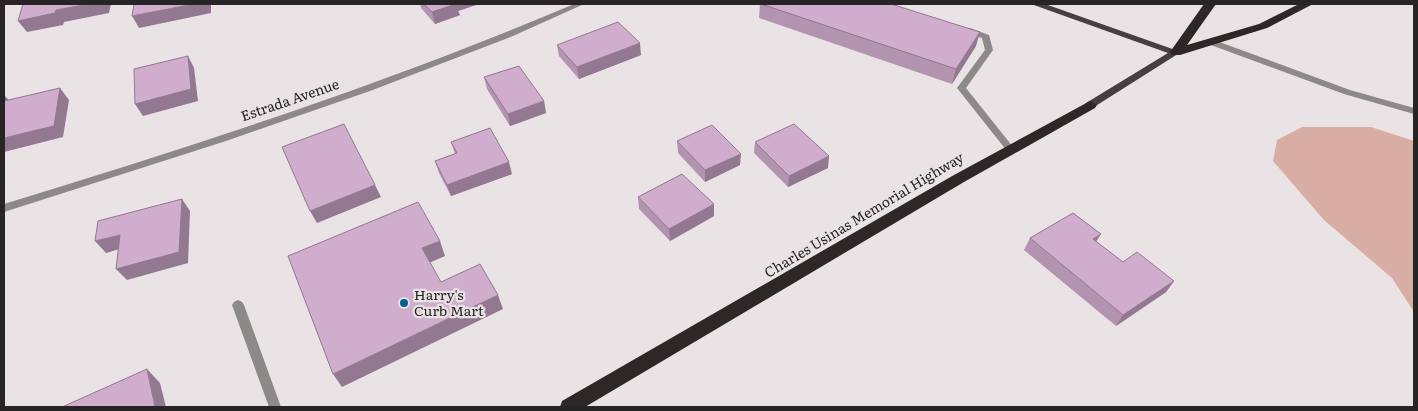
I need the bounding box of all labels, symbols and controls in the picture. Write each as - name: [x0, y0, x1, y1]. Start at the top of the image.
- street label: Estrada Avenue: [238, 73, 341, 125]
- street label: Charles Usinas Memorial Highway: [760, 146, 968, 282]
- place label: Harry's Curb Mart: [414, 284, 484, 320]
- marker: Harry's Curb Mart: [398, 297, 410, 309]

